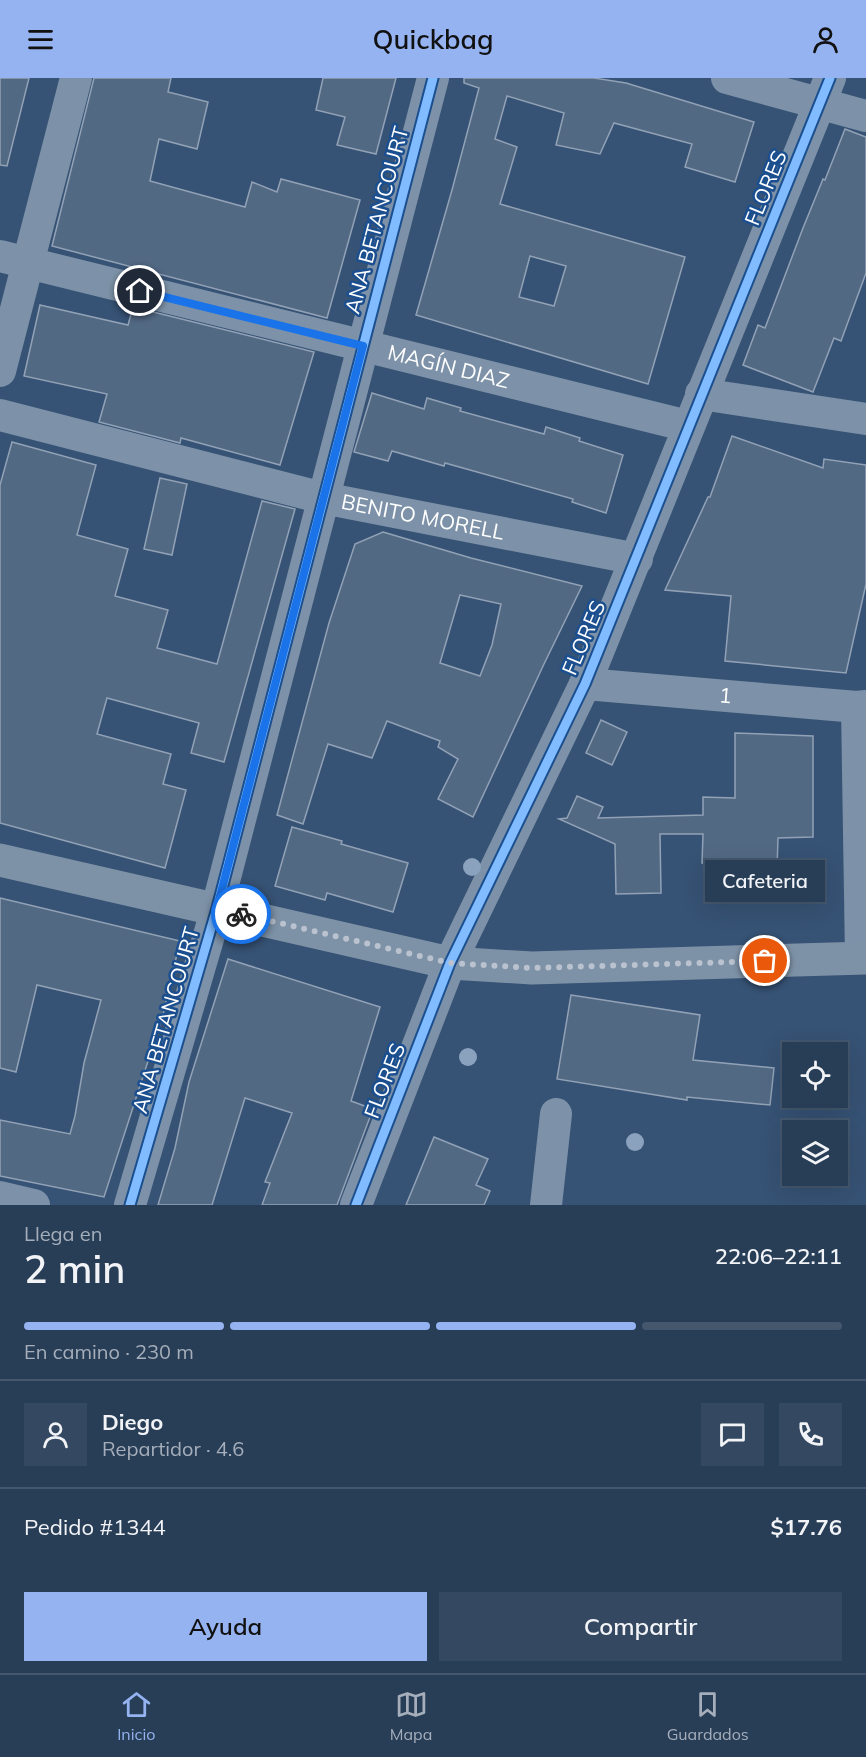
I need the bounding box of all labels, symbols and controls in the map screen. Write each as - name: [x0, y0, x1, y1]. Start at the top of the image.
- text: Quickbag: [373, 22, 493, 56]
- icon: menu: [24, 23, 57, 56]
- icon: person: [809, 23, 842, 56]
- street label: ANA BETANCOURT: [339, 123, 414, 316]
- street label: FLORES: [738, 146, 792, 229]
- pin: [114, 265, 165, 316]
- icon: home: [123, 274, 156, 307]
- street label: MAGÍN DIAZ: [385, 338, 512, 393]
- street label: BENITO MORELL: [339, 488, 507, 545]
- street label: FLORES: [556, 596, 610, 679]
- street label: 1: [718, 681, 733, 708]
- callout: Cafeteria: [705, 859, 825, 901]
- text: Cafeteria: [722, 868, 808, 893]
- courier: [211, 884, 271, 944]
- icon: bike: [225, 898, 258, 931]
- street label: ANA BETANCOURT: [126, 923, 204, 1116]
- pin: [739, 935, 790, 986]
- icon: bag: [748, 944, 781, 977]
- street label: FLORES: [358, 1039, 410, 1122]
- map controls: [782, 1042, 848, 1186]
- button: locate: [782, 1042, 848, 1108]
- button: layers: [782, 1120, 848, 1186]
- text: Llega en: [24, 1221, 102, 1246]
- text: 22:06–22:11: [715, 1242, 842, 1270]
- text: 2 min: [24, 1244, 125, 1293]
- text: En camino · 230 m: [24, 1339, 194, 1364]
- button: person: [24, 1403, 87, 1466]
- button: chat: [701, 1403, 764, 1466]
- button: phone: [779, 1403, 842, 1466]
- text: Diego: [102, 1408, 163, 1436]
- text: Repartidor · 4.6: [102, 1436, 244, 1461]
- text: Pedido #1344: [24, 1513, 166, 1541]
- text: $17.76: [771, 1513, 842, 1541]
- button: Ayuda: [24, 1592, 427, 1661]
- button: Compartir: [439, 1592, 842, 1661]
- tab: Inicio: [117, 1688, 155, 1744]
- tab: Mapa: [390, 1688, 432, 1744]
- tab: Guardados: [667, 1688, 749, 1744]

